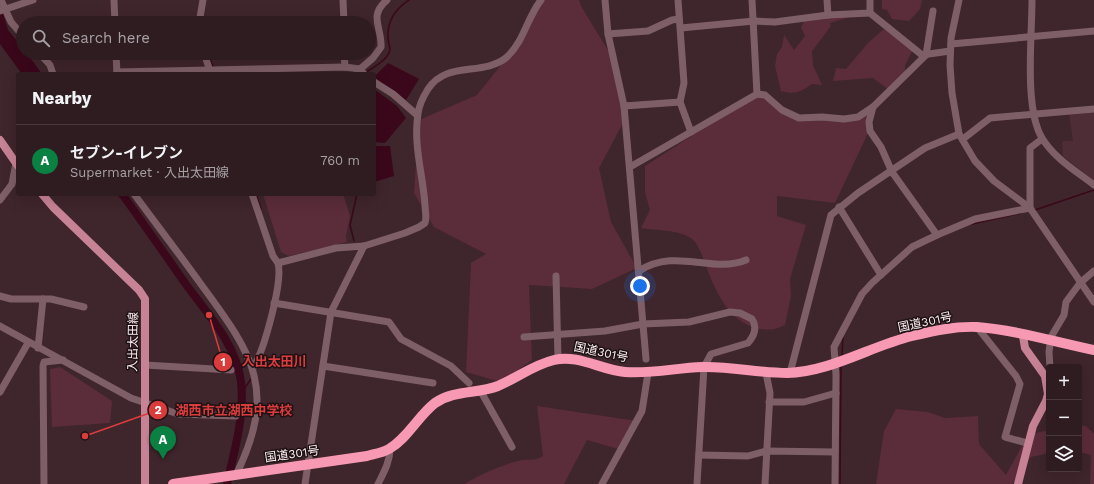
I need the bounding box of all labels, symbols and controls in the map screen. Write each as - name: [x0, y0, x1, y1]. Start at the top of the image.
- search box: [16, 16, 376, 60]
- icon: search: [30, 27, 52, 49]
- text: Search here: [62, 29, 150, 47]
- text: Nearby: [32, 88, 91, 108]
- text: セブン-イレブン: [70, 144, 183, 162]
- text: A: [41, 153, 49, 168]
- text: 760 m: [320, 153, 360, 168]
- text: Supermarket · 入出太田線: [70, 165, 229, 180]
- your location: [630, 276, 650, 296]
- street label: 国道301号: [897, 309, 953, 335]
- street label: 入出太田線: [125, 312, 141, 372]
- street label: 国道301号: [573, 339, 629, 365]
- callout: 入出太田川: [213, 349, 314, 374]
- text: 入出太田川: [241, 354, 307, 369]
- text: 1: [220, 355, 226, 369]
- map controls: [1046, 364, 1082, 472]
- button: +: [1046, 364, 1082, 400]
- callout: 湖西市立湖西中学校: [148, 398, 301, 423]
- button: −: [1046, 400, 1082, 436]
- text: 2: [154, 403, 162, 417]
- text: 湖西市立湖西中学校: [175, 403, 293, 418]
- pin: A: [150, 426, 176, 459]
- button: layers: [1046, 436, 1082, 472]
- street label: 国道301号: [264, 443, 320, 465]

